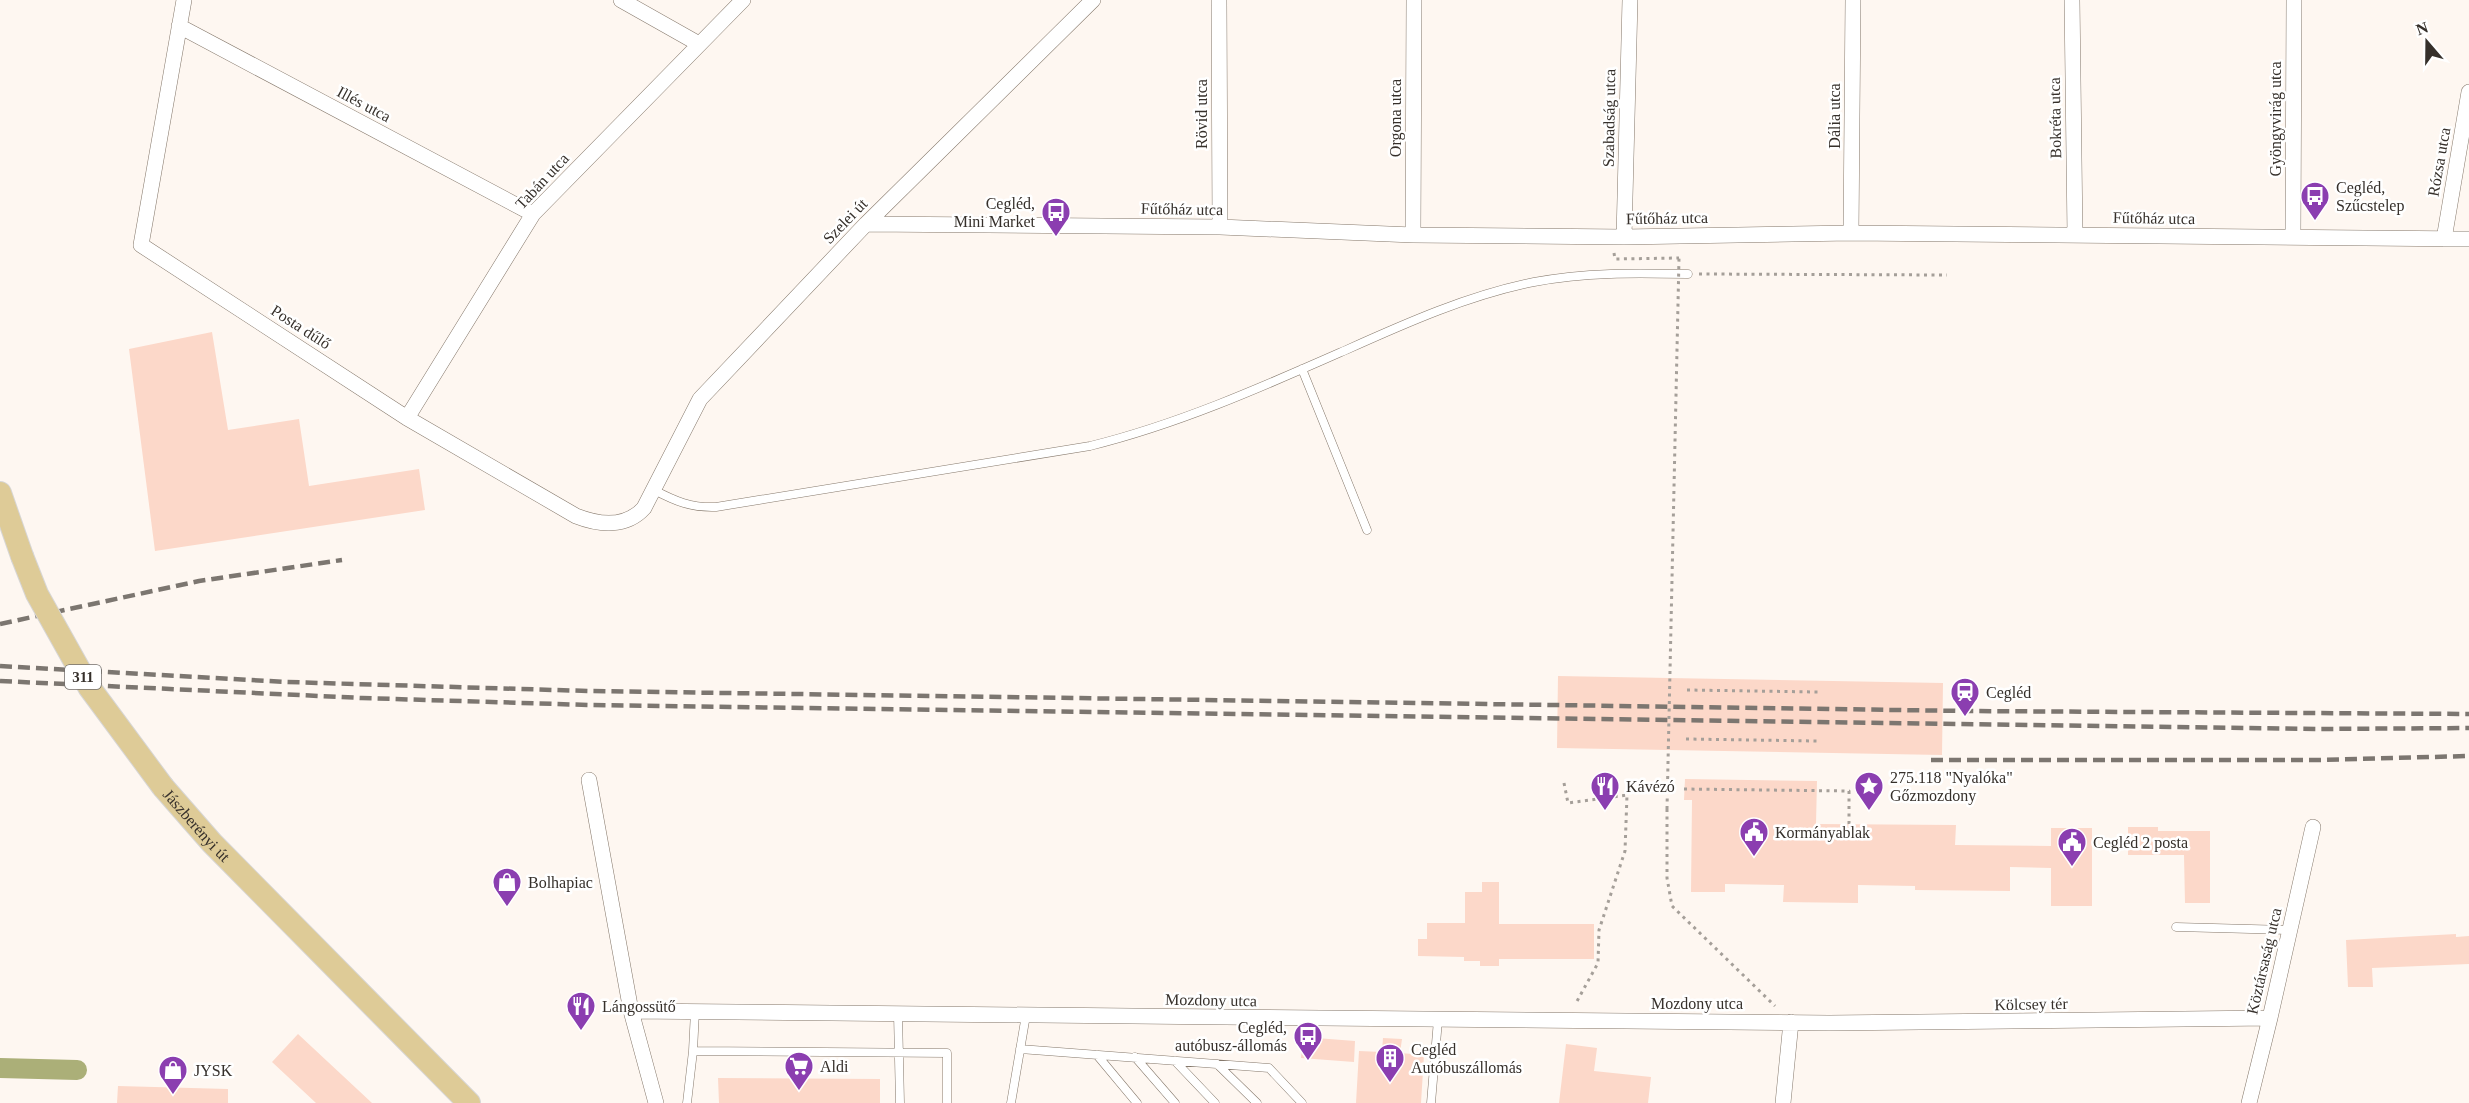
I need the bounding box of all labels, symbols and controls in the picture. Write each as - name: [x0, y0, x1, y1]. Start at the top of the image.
- north arrow: [2397, 12, 2457, 72]
- text: N: [2414, 18, 2431, 38]
- street label: Gyöngyvirág utca: [2267, 61, 2285, 177]
- street label: Szabadság utca: [1600, 69, 1619, 167]
- street label: Bokréta utca: [2046, 77, 2064, 159]
- street label: Rövid utca: [1193, 79, 1210, 149]
- street label: Orgona utca: [1387, 79, 1405, 157]
- street label: Illés utca: [334, 83, 394, 125]
- street label: Dália utca: [1826, 83, 1843, 149]
- street label: Rózsa utca: [2425, 126, 2453, 198]
- street label: Tabán utca: [512, 150, 572, 212]
- place label: Cegléd, Szűcstelep: [2336, 179, 2404, 215]
- bus stop icon: Cegléd, Szűcstelep: [2299, 180, 2331, 222]
- street label: Szelei út: [820, 195, 871, 247]
- place label: Cegléd, Mini Market: [954, 195, 1036, 230]
- bus stop icon: Cegléd, Mini Market: [1040, 196, 1072, 238]
- street label: Fűtőház utca: [1141, 200, 1223, 218]
- street label: Fűtőház utca: [1626, 209, 1708, 227]
- street label: Fűtőház utca: [2113, 209, 2195, 227]
- street label: Posta dűlő: [268, 302, 334, 352]
- road number: 311: [65, 665, 101, 689]
- station icon: Cegléd: [1949, 676, 1981, 718]
- place label: Cegléd: [1986, 684, 2031, 702]
- place label: 275.118 "Nyalóka" Gőzmozdony: [1890, 769, 2013, 805]
- restaurant icon: Kávézó: [1589, 770, 1621, 812]
- place icon: 275.118 "Nyalóka" Gőzmozdony: [1853, 770, 1885, 812]
- place label: Kávézó: [1626, 778, 1675, 795]
- street label: Jászberényi út: [160, 785, 234, 865]
- public building icon: Kormányablak: [1738, 816, 1770, 858]
- place label: Kormányablak: [1775, 824, 1870, 842]
- public building icon: Cegléd 2 posta: [2056, 826, 2088, 868]
- place label: Cegléd 2 posta: [2093, 834, 2188, 852]
- shop icon: Bolhapiac: [491, 866, 523, 908]
- place label: Bolhapiac: [528, 874, 593, 892]
- street label: Köztársaság utca: [2243, 906, 2285, 1016]
- restaurant icon: Lángossütő: [565, 990, 597, 1032]
- street label: Mozdony utca: [1165, 991, 1257, 1010]
- street label: Mozdony utca: [1651, 995, 1743, 1013]
- street label: Kölcsey tér: [1994, 995, 2068, 1014]
- place label: Lángossütő: [602, 998, 676, 1016]
- place label: Cegléd, autóbusz-állomás: [1175, 1019, 1287, 1054]
- bus stop icon: Cegléd, autóbusz-állomás: [1292, 1020, 1324, 1062]
- place label: Cegléd Autóbuszállomás: [1411, 1041, 1522, 1076]
- building icon: Cegléd Autóbuszállomás: [1374, 1042, 1406, 1084]
- supermarket icon: Aldi: [783, 1050, 815, 1092]
- shop icon: JYSK: [157, 1054, 189, 1096]
- place label: Aldi: [820, 1058, 849, 1075]
- place label: JYSK: [194, 1062, 233, 1079]

